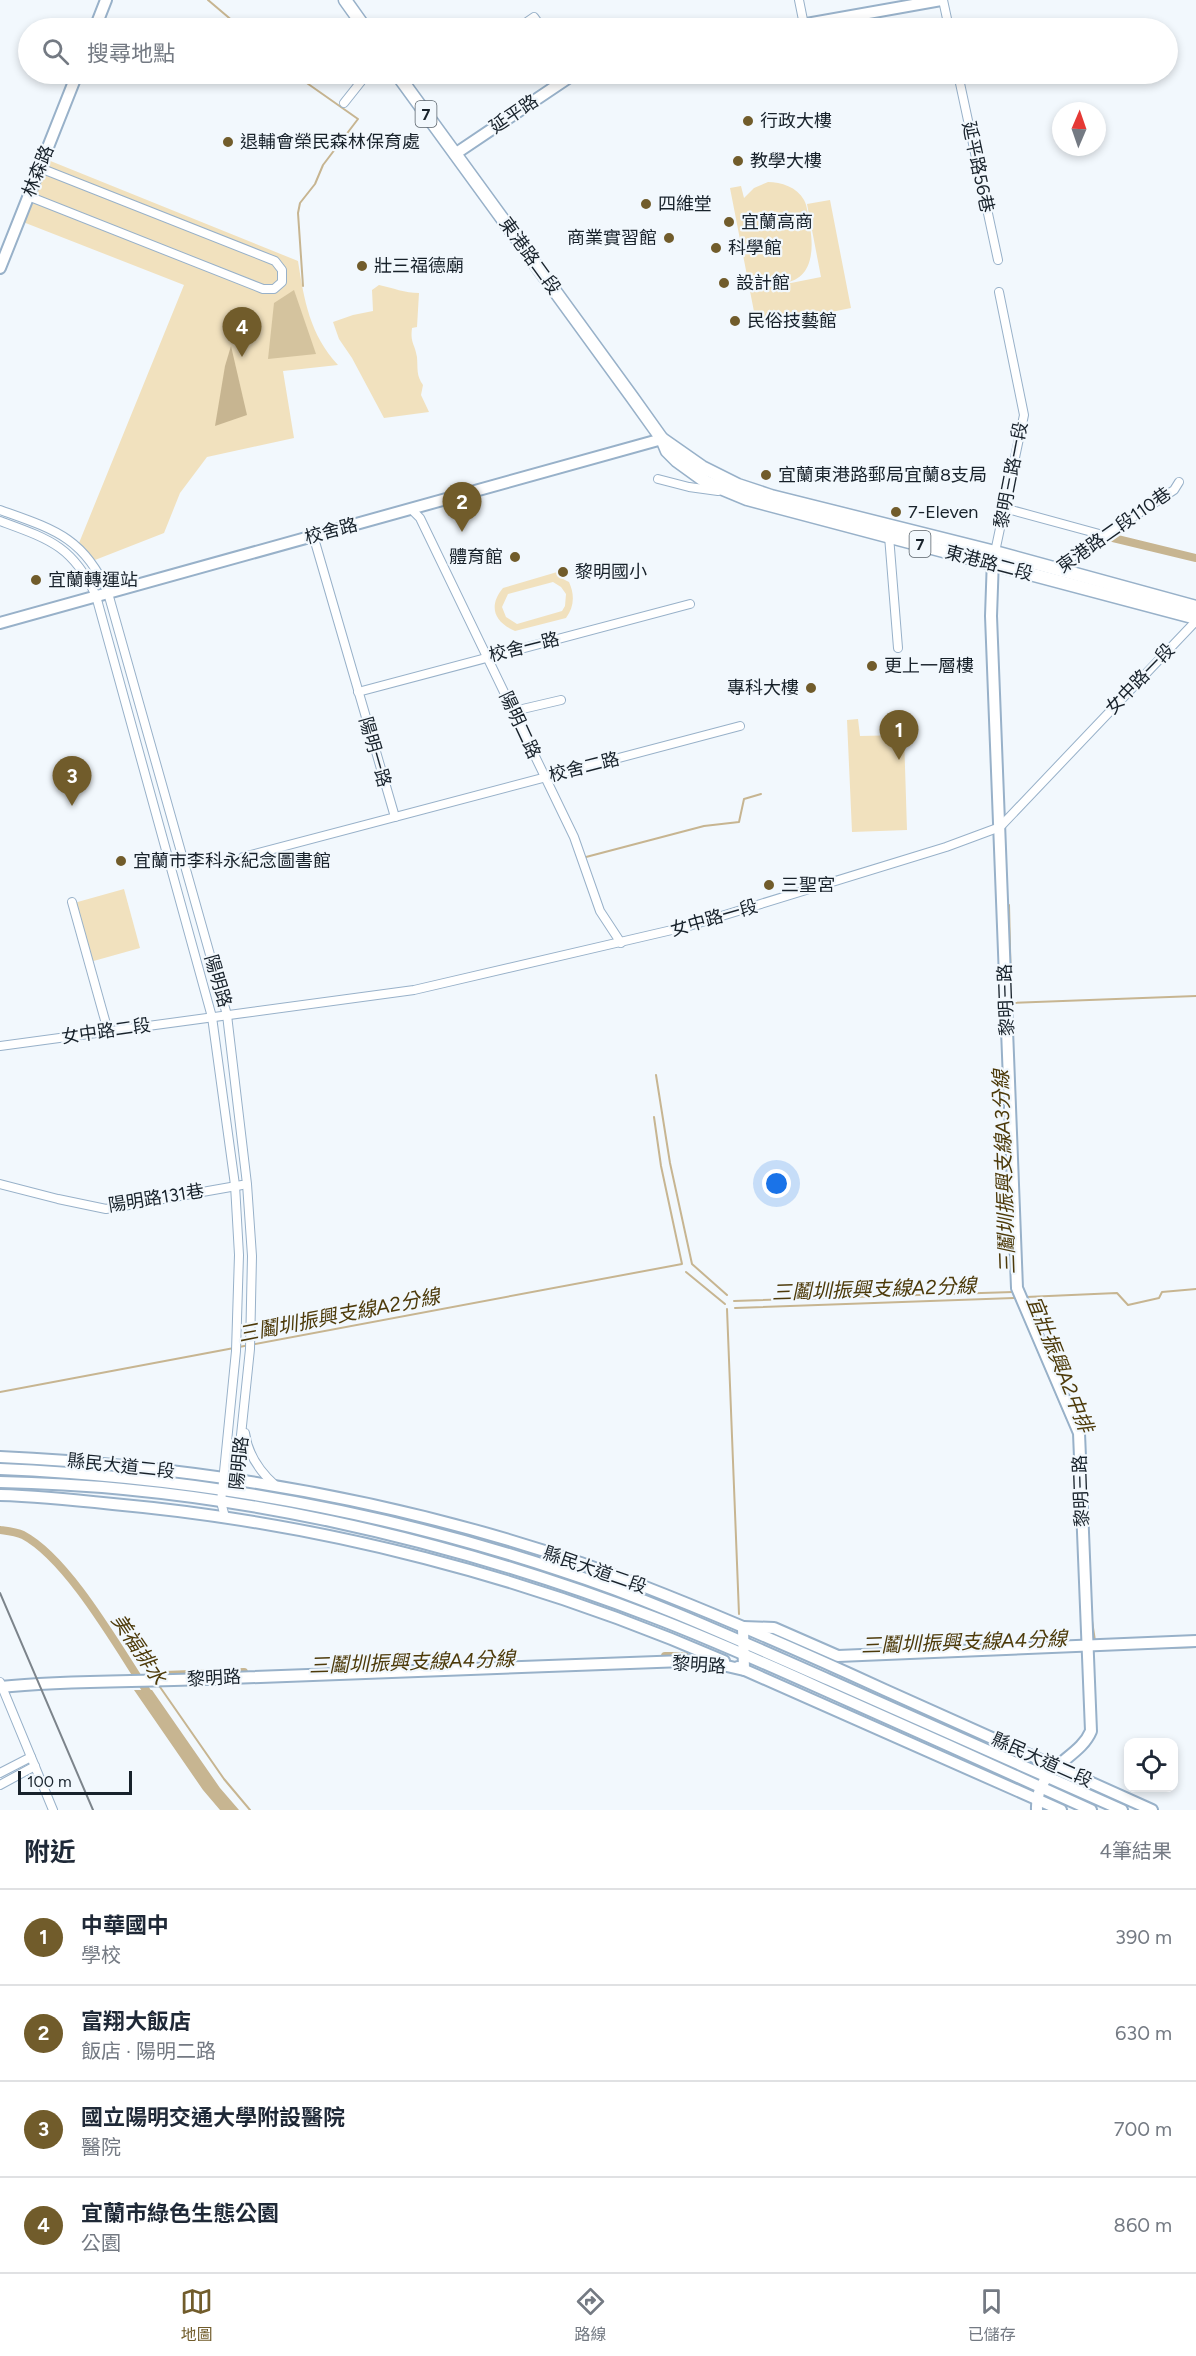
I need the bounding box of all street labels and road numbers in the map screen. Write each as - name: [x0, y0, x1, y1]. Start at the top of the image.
- street label: 延平路: [485, 90, 543, 138]
- road number: 7: [416, 101, 436, 127]
- street label: 延平路56巷: [958, 119, 998, 215]
- street label: 林森路: [18, 142, 58, 200]
- street label: 東港路二段: [495, 213, 565, 299]
- street label: 黎明三路一段: [990, 420, 1032, 530]
- street label: 東港路二段110巷: [1053, 482, 1175, 578]
- street label: 校舍路: [302, 513, 360, 549]
- road number: 7: [910, 531, 930, 557]
- street label: 東港路二段: [943, 541, 1035, 585]
- street label: 校舍一路: [486, 628, 562, 666]
- street label: 女中路一段: [1101, 639, 1179, 719]
- street label: 陽明二路: [495, 688, 545, 762]
- street label: 陽明一路: [355, 714, 395, 790]
- street label: 校舍二路: [546, 748, 622, 786]
- street label: 女中路一段: [668, 895, 760, 941]
- street label: 陽明路: [200, 952, 236, 1010]
- street label: 黎明三路: [994, 964, 1018, 1036]
- street label: 女中路二段: [60, 1014, 152, 1048]
- street label: 陽明路131巷: [107, 1180, 205, 1216]
- street label: 陽明路: [225, 1435, 253, 1491]
- street label: 縣民大道二段: [66, 1449, 176, 1483]
- street label: 黎明三路: [1069, 1455, 1093, 1527]
- street label: 縣民大道二段: [540, 1542, 650, 1598]
- street label: 黎明路: [671, 1652, 727, 1678]
- street label: 黎明路: [186, 1666, 242, 1690]
- street label: 縣民大道二段: [988, 1728, 1096, 1792]

